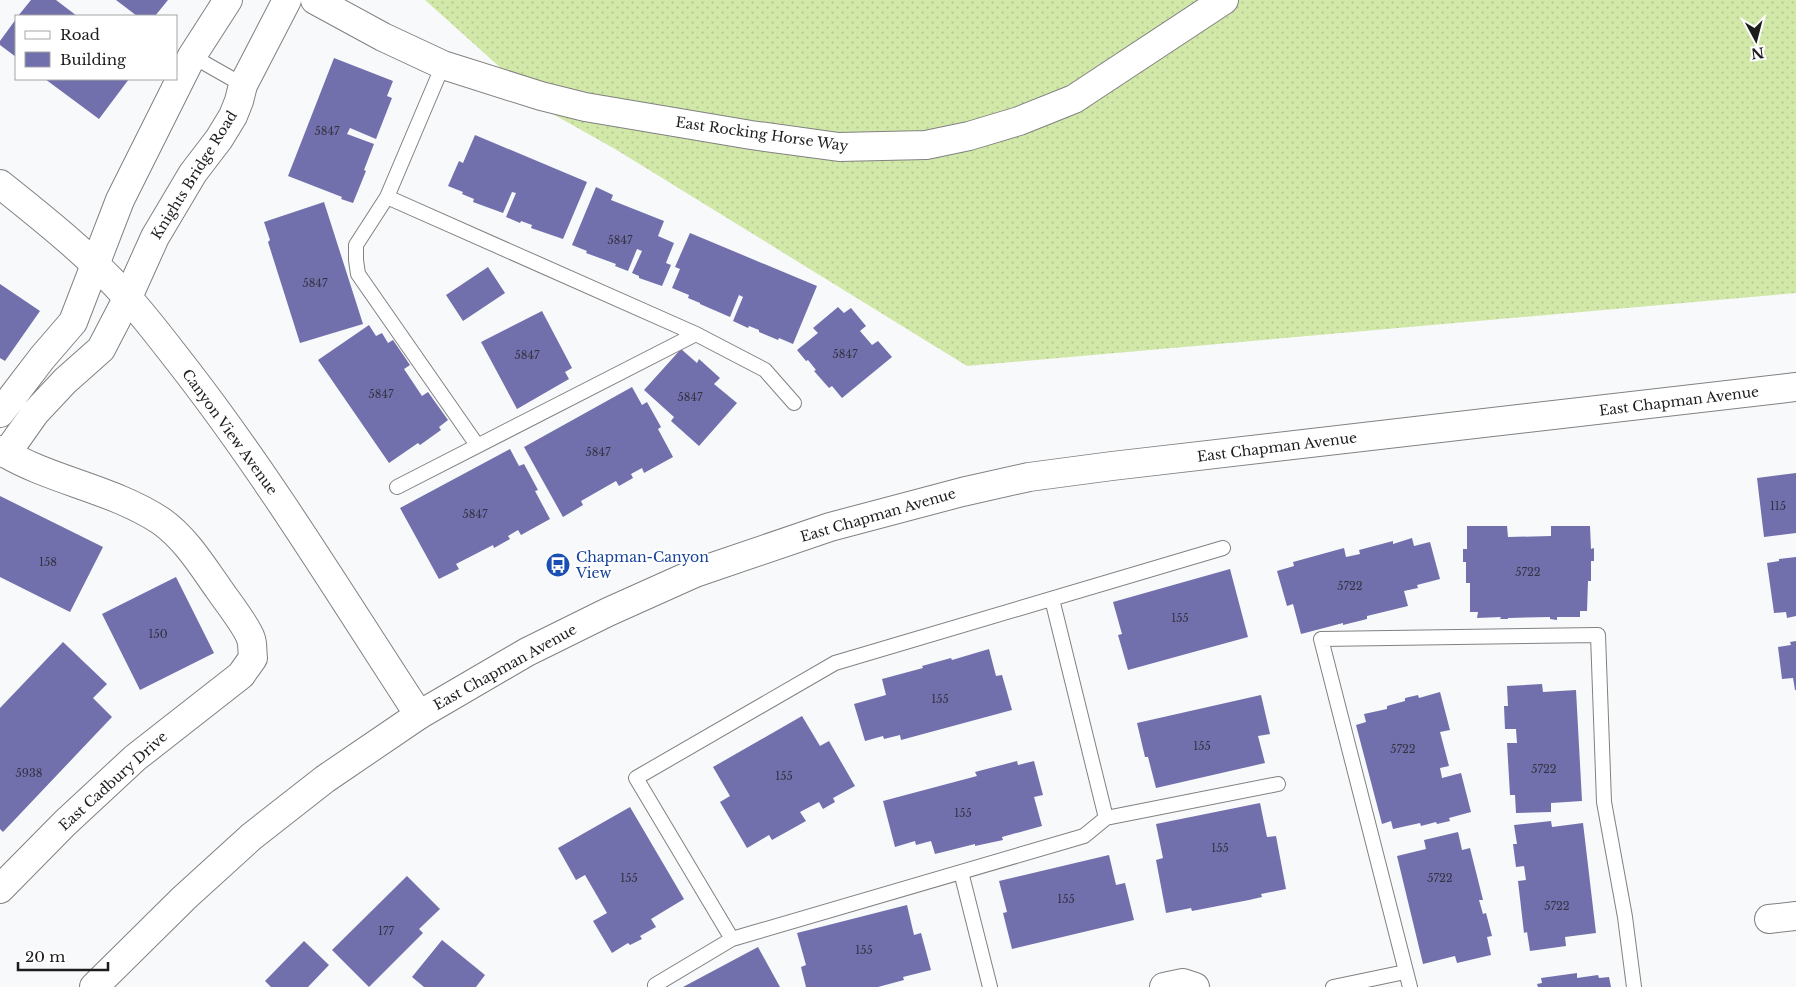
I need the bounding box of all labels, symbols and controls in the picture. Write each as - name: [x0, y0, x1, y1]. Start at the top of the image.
- legend: [15, 15, 178, 80]
- north arrow: [1731, 15, 1781, 65]
- text: Road: [60, 25, 100, 44]
- text: N: [1750, 43, 1765, 63]
- text: Building: [60, 50, 127, 69]
- street label: Knights Bridge Road: [147, 107, 241, 243]
- street label: East Rocking Horse Way: [674, 113, 850, 155]
- house number: 5847: [315, 124, 340, 138]
- house number: 5847: [608, 233, 633, 247]
- house number: 5847: [303, 276, 328, 290]
- house number: 5847: [833, 347, 858, 361]
- house number: 5847: [515, 348, 540, 362]
- street label: Canyon View Avenue: [178, 366, 282, 498]
- street label: East Chapman Avenue: [1598, 382, 1760, 420]
- house number: 5847: [369, 387, 394, 401]
- house number: 5847: [678, 390, 703, 404]
- street label: East Chapman Avenue: [1196, 428, 1358, 466]
- house number: 5847: [586, 445, 611, 459]
- street label: East Chapman Avenue: [798, 484, 958, 546]
- house number: 115: [1770, 499, 1786, 513]
- house number: 5847: [463, 507, 488, 521]
- place label: Chapman-Canyon View: [575, 548, 709, 582]
- bus stop icon: Chapman-Canyon View: [545, 552, 571, 578]
- house number: 158: [39, 555, 57, 569]
- house number: 5722: [1515, 565, 1541, 579]
- house number: 5722: [1337, 579, 1363, 593]
- house number: 155: [1171, 611, 1189, 625]
- street label: East Chapman Avenue: [430, 620, 580, 714]
- house number: 150: [148, 627, 168, 641]
- house number: 155: [931, 692, 949, 706]
- street label: East Cadbury Drive: [55, 728, 171, 834]
- house number: 155: [1193, 739, 1211, 753]
- house number: 5722: [1390, 742, 1416, 756]
- house number: 5722: [1531, 762, 1557, 776]
- house number: 5938: [16, 766, 42, 780]
- house number: 155: [775, 769, 793, 783]
- house number: 155: [954, 806, 972, 820]
- house number: 155: [1211, 841, 1229, 855]
- house number: 155: [620, 871, 638, 885]
- house number: 5722: [1427, 871, 1453, 885]
- house number: 155: [1057, 892, 1075, 906]
- house number: 5722: [1544, 899, 1570, 913]
- house number: 177: [378, 924, 394, 938]
- scale bar: [18, 940, 108, 972]
- house number: 155: [855, 943, 873, 957]
- text: 20 m: [25, 947, 65, 966]

